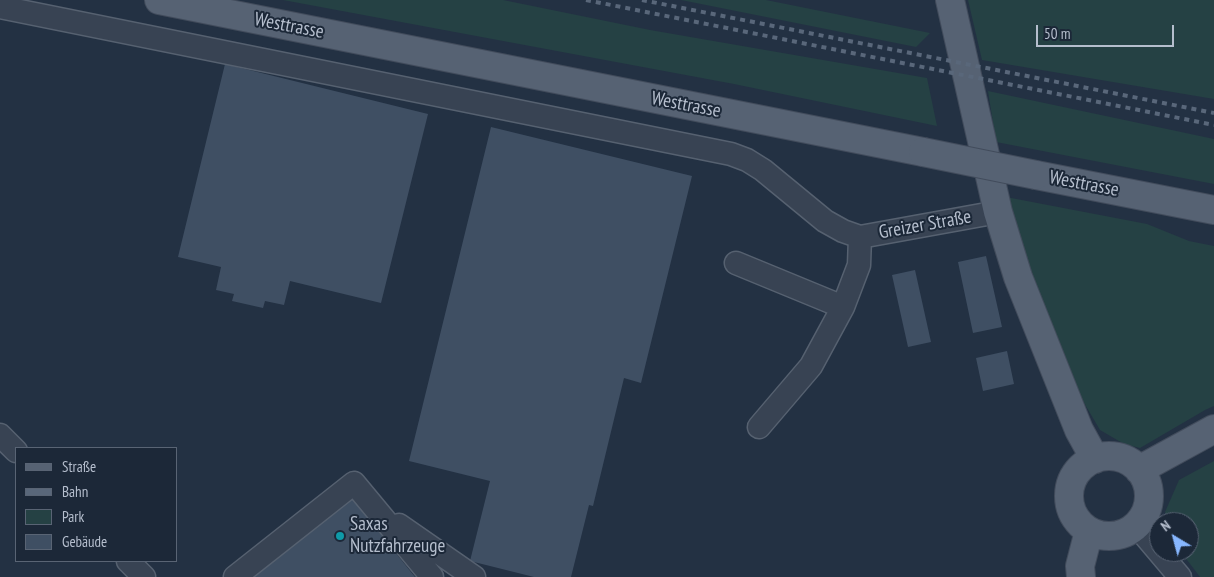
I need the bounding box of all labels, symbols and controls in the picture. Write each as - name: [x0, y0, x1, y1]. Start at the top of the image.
- street label: Westtrasse: [252, 8, 326, 44]
- scale bar: [1039, 15, 1176, 47]
- text: 50 m: [1044, 24, 1070, 43]
- street label: Westtrasse: [649, 87, 723, 123]
- street label: Westtrasse: [1047, 166, 1121, 202]
- street label: Greizer Straße: [877, 206, 973, 244]
- legend: [15, 447, 178, 562]
- text: Straße: [62, 457, 96, 476]
- text: Bahn: [62, 482, 88, 501]
- text: Park: [62, 507, 84, 526]
- north arrow: [1149, 512, 1199, 562]
- place label: Saxas Nutzfahrzeuge: [350, 514, 445, 558]
- text: N: [1157, 516, 1174, 535]
- marker: Saxas Nutzfahrzeuge: [334, 530, 346, 542]
- text: Gebäude: [62, 532, 107, 551]

